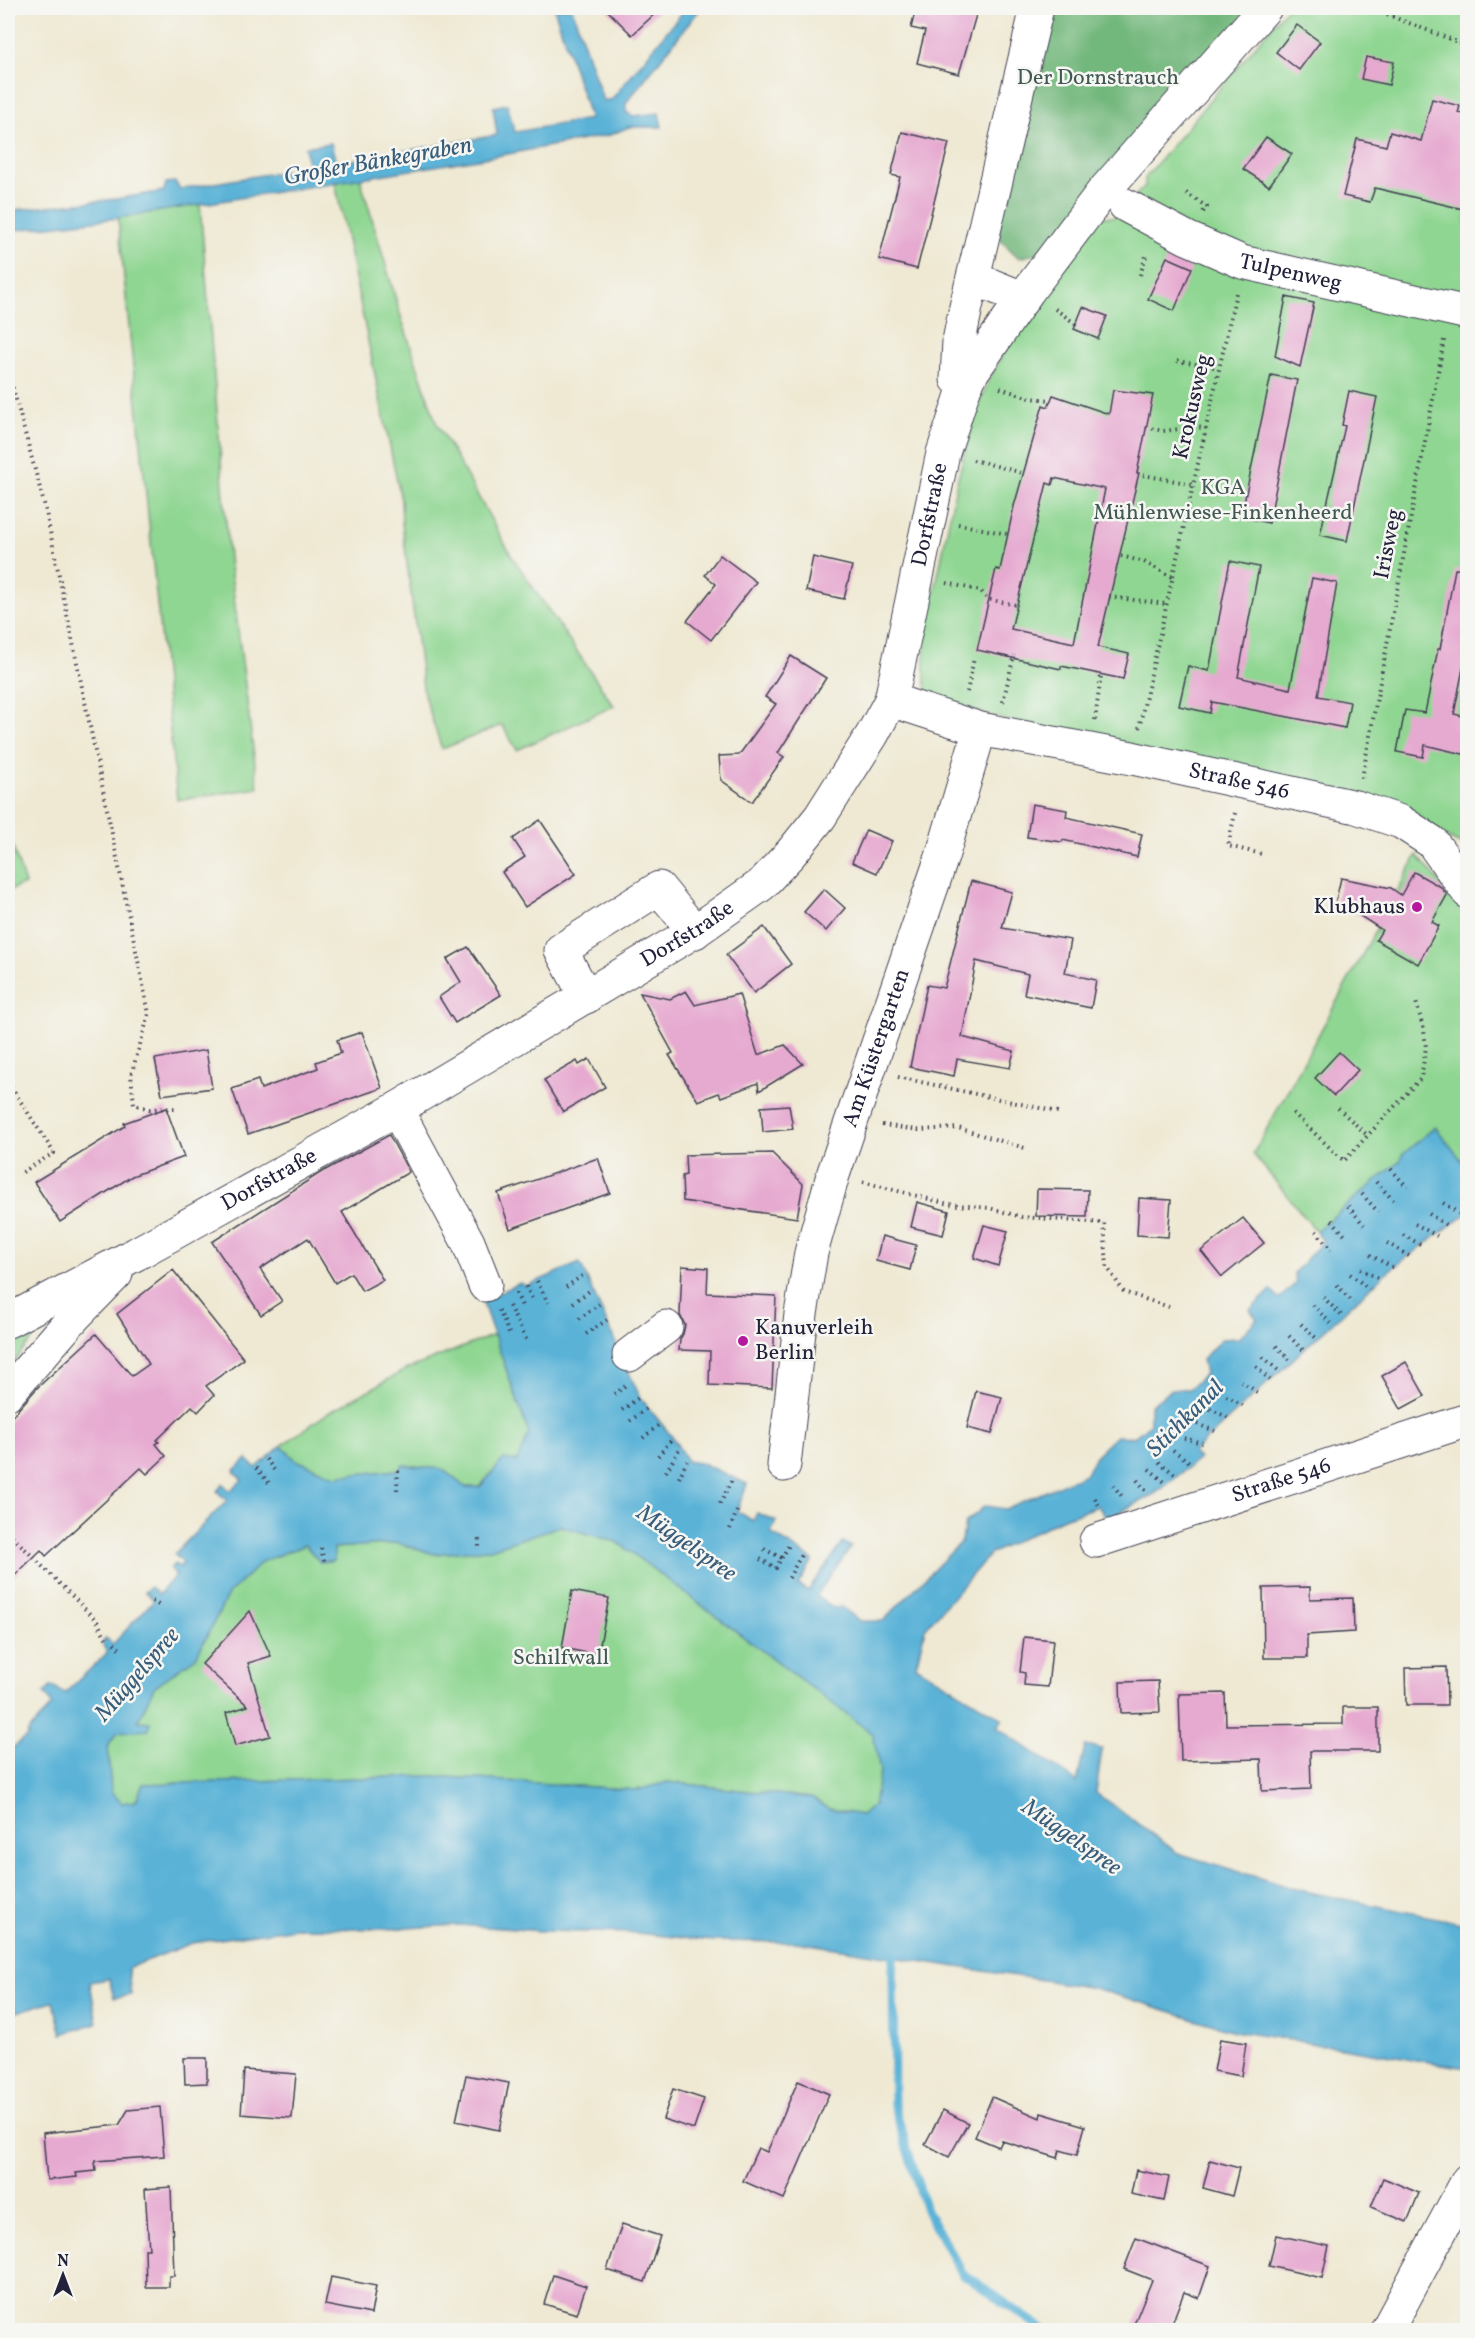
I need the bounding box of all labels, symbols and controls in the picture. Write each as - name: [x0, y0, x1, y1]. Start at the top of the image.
- park label: Der Dornstrauch: [1017, 63, 1179, 94]
- water label: Großer Bänkegraben: [281, 129, 475, 195]
- street label: Tulpenweg: [1236, 246, 1345, 300]
- street label: Krokusweg: [1166, 351, 1220, 463]
- street label: Dorfstraße: [904, 460, 956, 569]
- park label: KGA Mühlenwiese-Finkenheerd: [1093, 473, 1353, 529]
- street label: Irisweg: [1367, 506, 1411, 582]
- street label: Straße 546: [1186, 755, 1293, 808]
- place label: Klubhaus: [1313, 892, 1405, 923]
- street label: Dorfstraße: [635, 893, 741, 975]
- marker: Klubhaus: [1410, 900, 1424, 914]
- street label: Am Küstergarten: [835, 965, 918, 1132]
- street label: Dorfstraße: [216, 1141, 323, 1219]
- place label: Kanuverleih Berlin: [755, 1313, 874, 1369]
- marker: Kanuverleih Berlin: [736, 1334, 750, 1348]
- water label: Stichkanal: [1140, 1373, 1232, 1465]
- street label: Straße 546: [1228, 1450, 1335, 1511]
- water label: Müggelspree: [628, 1497, 743, 1591]
- water label: Müggelspree: [87, 1620, 189, 1730]
- park label: Schilfwall: [513, 1643, 609, 1674]
- water label: Müggelspree: [1013, 1791, 1128, 1885]
- north arrow: [33, 2245, 93, 2305]
- text: N: [57, 2251, 69, 2273]

